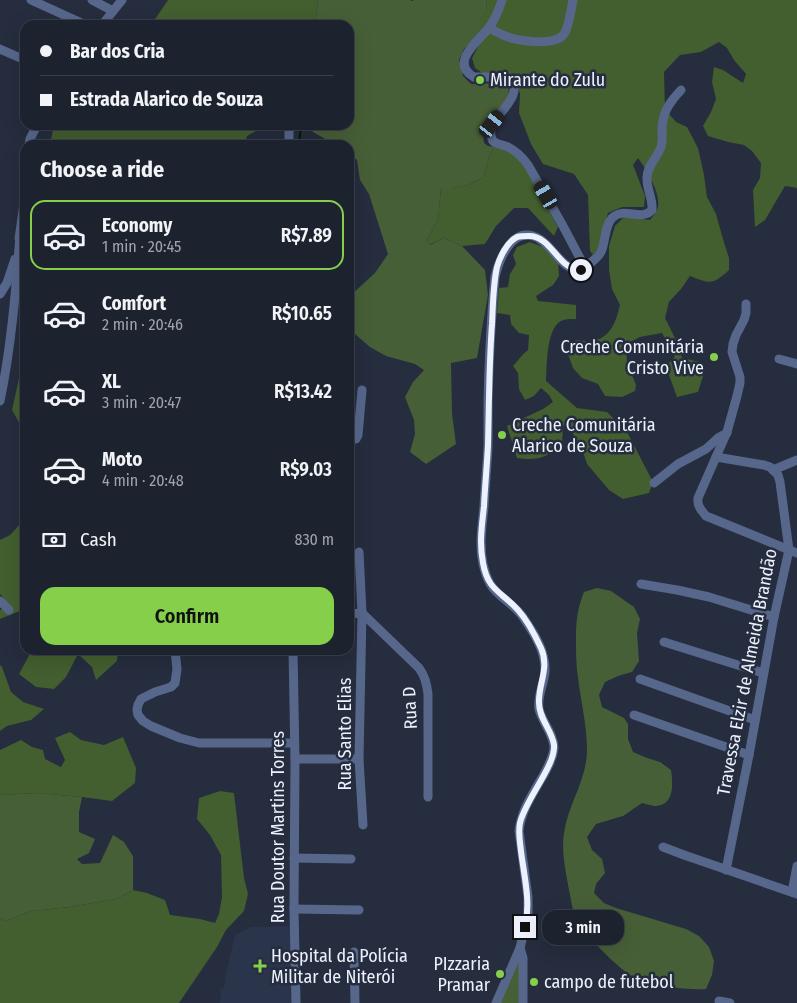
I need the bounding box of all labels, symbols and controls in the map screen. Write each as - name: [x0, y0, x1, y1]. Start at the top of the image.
- text: Bar dos Cria: [70, 40, 165, 63]
- place label: Mirante do Zulu: [490, 69, 605, 91]
- marker: Mirante do Zulu: [474, 74, 486, 86]
- text: Estrada Alarico de Souza: [70, 88, 263, 111]
- car: [476, 108, 507, 140]
- text: Choose a ride: [40, 156, 164, 183]
- car: [532, 178, 559, 212]
- icon: car: [42, 213, 87, 258]
- text: Economy: [102, 214, 172, 237]
- text: R$7.89: [281, 224, 332, 247]
- text: 1 min · 20:45: [102, 237, 181, 256]
- route start: [570, 259, 592, 281]
- icon: car: [42, 291, 87, 336]
- text: Comfort: [102, 292, 166, 315]
- text: R$10.65: [272, 302, 332, 325]
- text: 2 min · 20:46: [102, 315, 183, 334]
- place label: Creche Comunitária Cristo Vive: [560, 336, 704, 379]
- marker: Creche Comunitária Cristo Vive: [708, 351, 720, 363]
- icon: car: [42, 369, 87, 414]
- text: XL: [102, 370, 121, 393]
- text: R$13.42: [274, 380, 332, 403]
- text: 3 min · 20:47: [102, 393, 181, 412]
- place label: Creche Comunitária Alarico de Souza: [512, 414, 656, 457]
- marker: Creche Comunitária Alarico de Souza: [496, 429, 508, 441]
- icon: car: [42, 447, 87, 492]
- text: Moto: [102, 448, 142, 471]
- text: R$9.03: [280, 458, 332, 481]
- text: 4 min · 20:48: [102, 471, 184, 490]
- icon: cash: [40, 526, 68, 554]
- text: Cash: [80, 528, 117, 551]
- text: 830 m: [294, 530, 334, 549]
- street label: Travessa Elzir de Almeida Brandão: [712, 547, 782, 797]
- button: Confirm: [40, 587, 334, 645]
- street label: Rua Santo Elias: [334, 677, 356, 790]
- street label: Rua D: [398, 686, 422, 730]
- street label: Rua Doutor Martins Torres: [267, 730, 289, 923]
- callout: 3 min: [542, 910, 625, 944]
- route end: [514, 916, 536, 938]
- text: 3 min: [565, 918, 601, 937]
- place label: Hospital da Polícia Militar de Niterói: [271, 945, 408, 988]
- place label: PIzzaria Pramar: [433, 953, 491, 996]
- marker: Hospital da Polícia Militar de Niterói: [253, 959, 267, 973]
- marker: PIzzaria Pramar: [494, 968, 506, 980]
- place label: campo de futebol: [544, 971, 674, 993]
- marker: campo de futebol: [528, 976, 540, 988]

